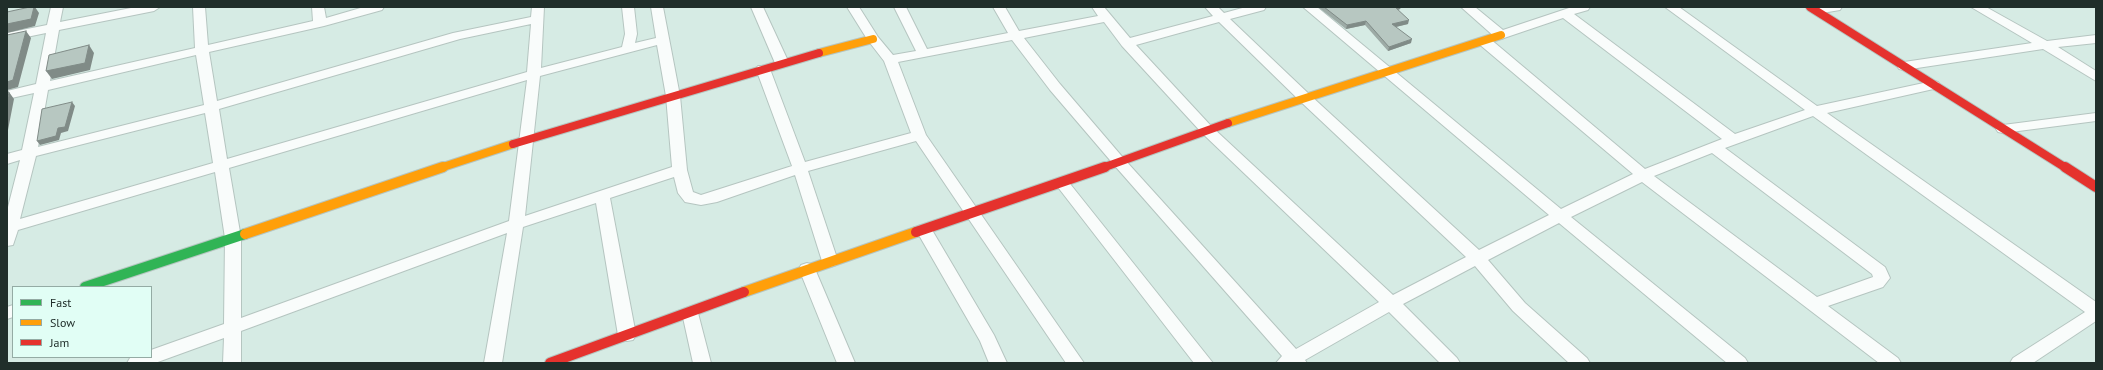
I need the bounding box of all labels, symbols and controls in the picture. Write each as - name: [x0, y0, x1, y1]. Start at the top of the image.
- legend: [12, 286, 152, 358]
- text: Fast: [50, 295, 71, 310]
- text: Slow: [50, 315, 75, 330]
- text: Jam: [50, 335, 69, 350]

